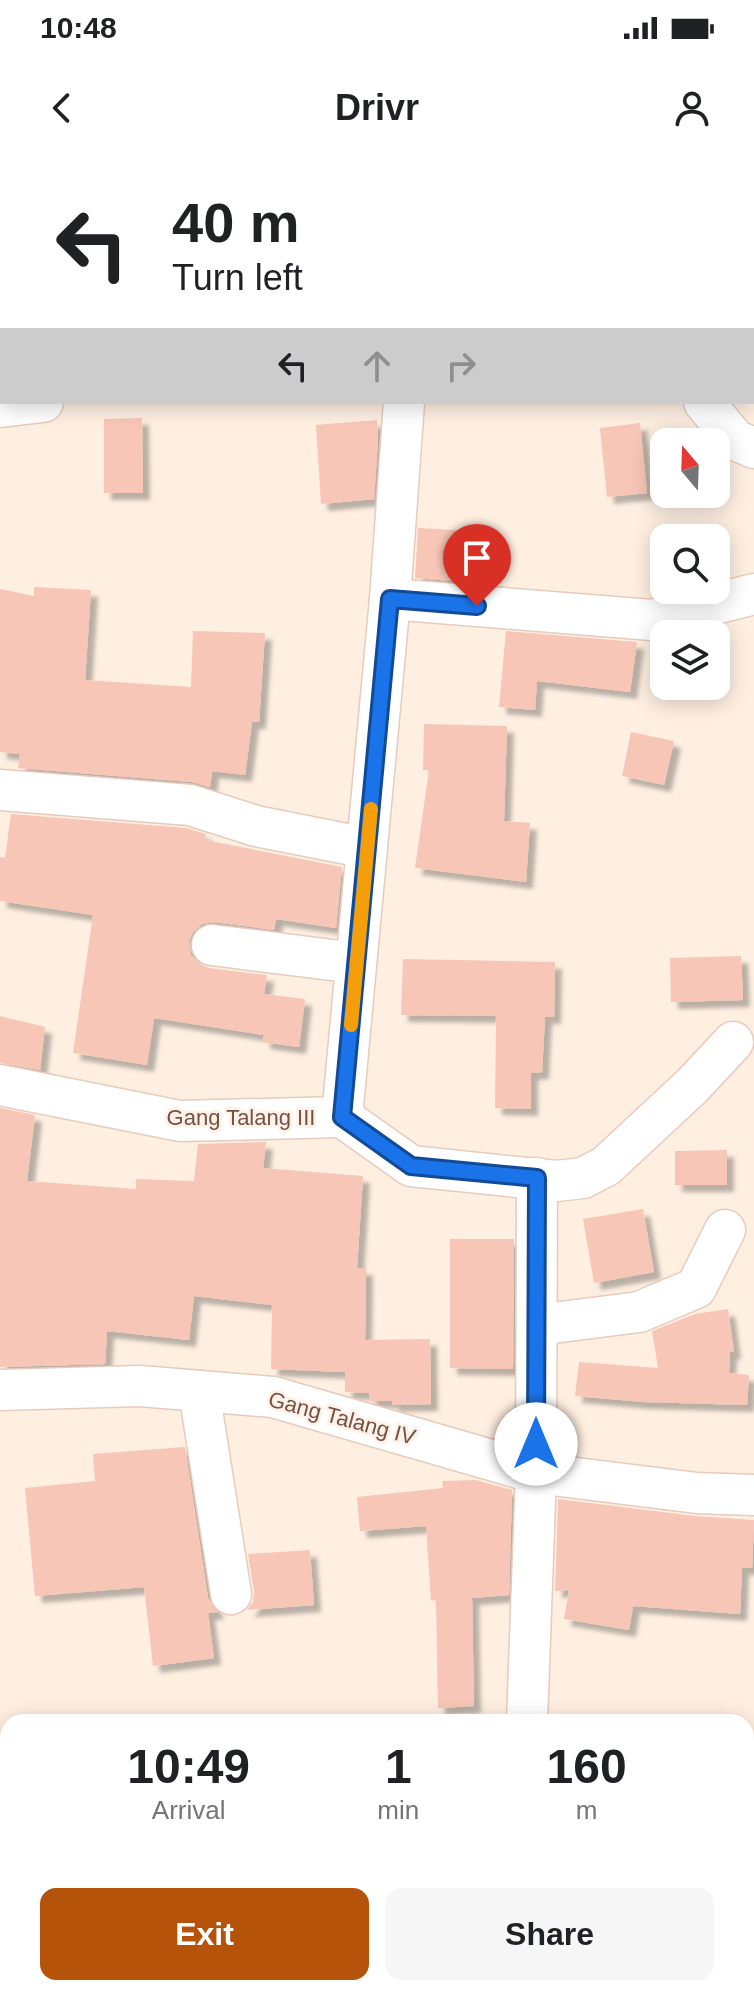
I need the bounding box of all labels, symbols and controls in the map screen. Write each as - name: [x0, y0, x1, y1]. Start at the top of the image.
- text: 10:48: [40, 11, 117, 44]
- icon: back: [40, 86, 84, 130]
- icon: person: [670, 86, 714, 130]
- text: Drivr: [335, 87, 419, 128]
- text: 40 m: [172, 191, 300, 254]
- icon: left: [40, 192, 144, 296]
- text: Turn left: [172, 257, 303, 298]
- icon: left: [271, 344, 315, 388]
- icon: ahead: [355, 344, 399, 388]
- icon: right: [439, 344, 483, 388]
- north arrow: [650, 428, 730, 508]
- map controls: [650, 428, 730, 700]
- pin: [443, 524, 511, 606]
- button: search: [650, 524, 730, 604]
- icon: arrive: [455, 536, 499, 580]
- button: layers: [650, 620, 730, 700]
- street label: Gang Talang III: [167, 1105, 315, 1130]
- street label: Gang Talang IV: [266, 1386, 419, 1450]
- position arrow: [494, 1402, 578, 1486]
- text: 10:49: [127, 1740, 250, 1793]
- text: 1: [385, 1740, 412, 1793]
- text: 160: [547, 1740, 627, 1793]
- text: Arrival: [152, 1795, 226, 1825]
- text: min: [377, 1795, 419, 1825]
- text: m: [576, 1795, 597, 1825]
- button: Exit: [40, 1888, 369, 1980]
- button: Share: [385, 1888, 714, 1980]

